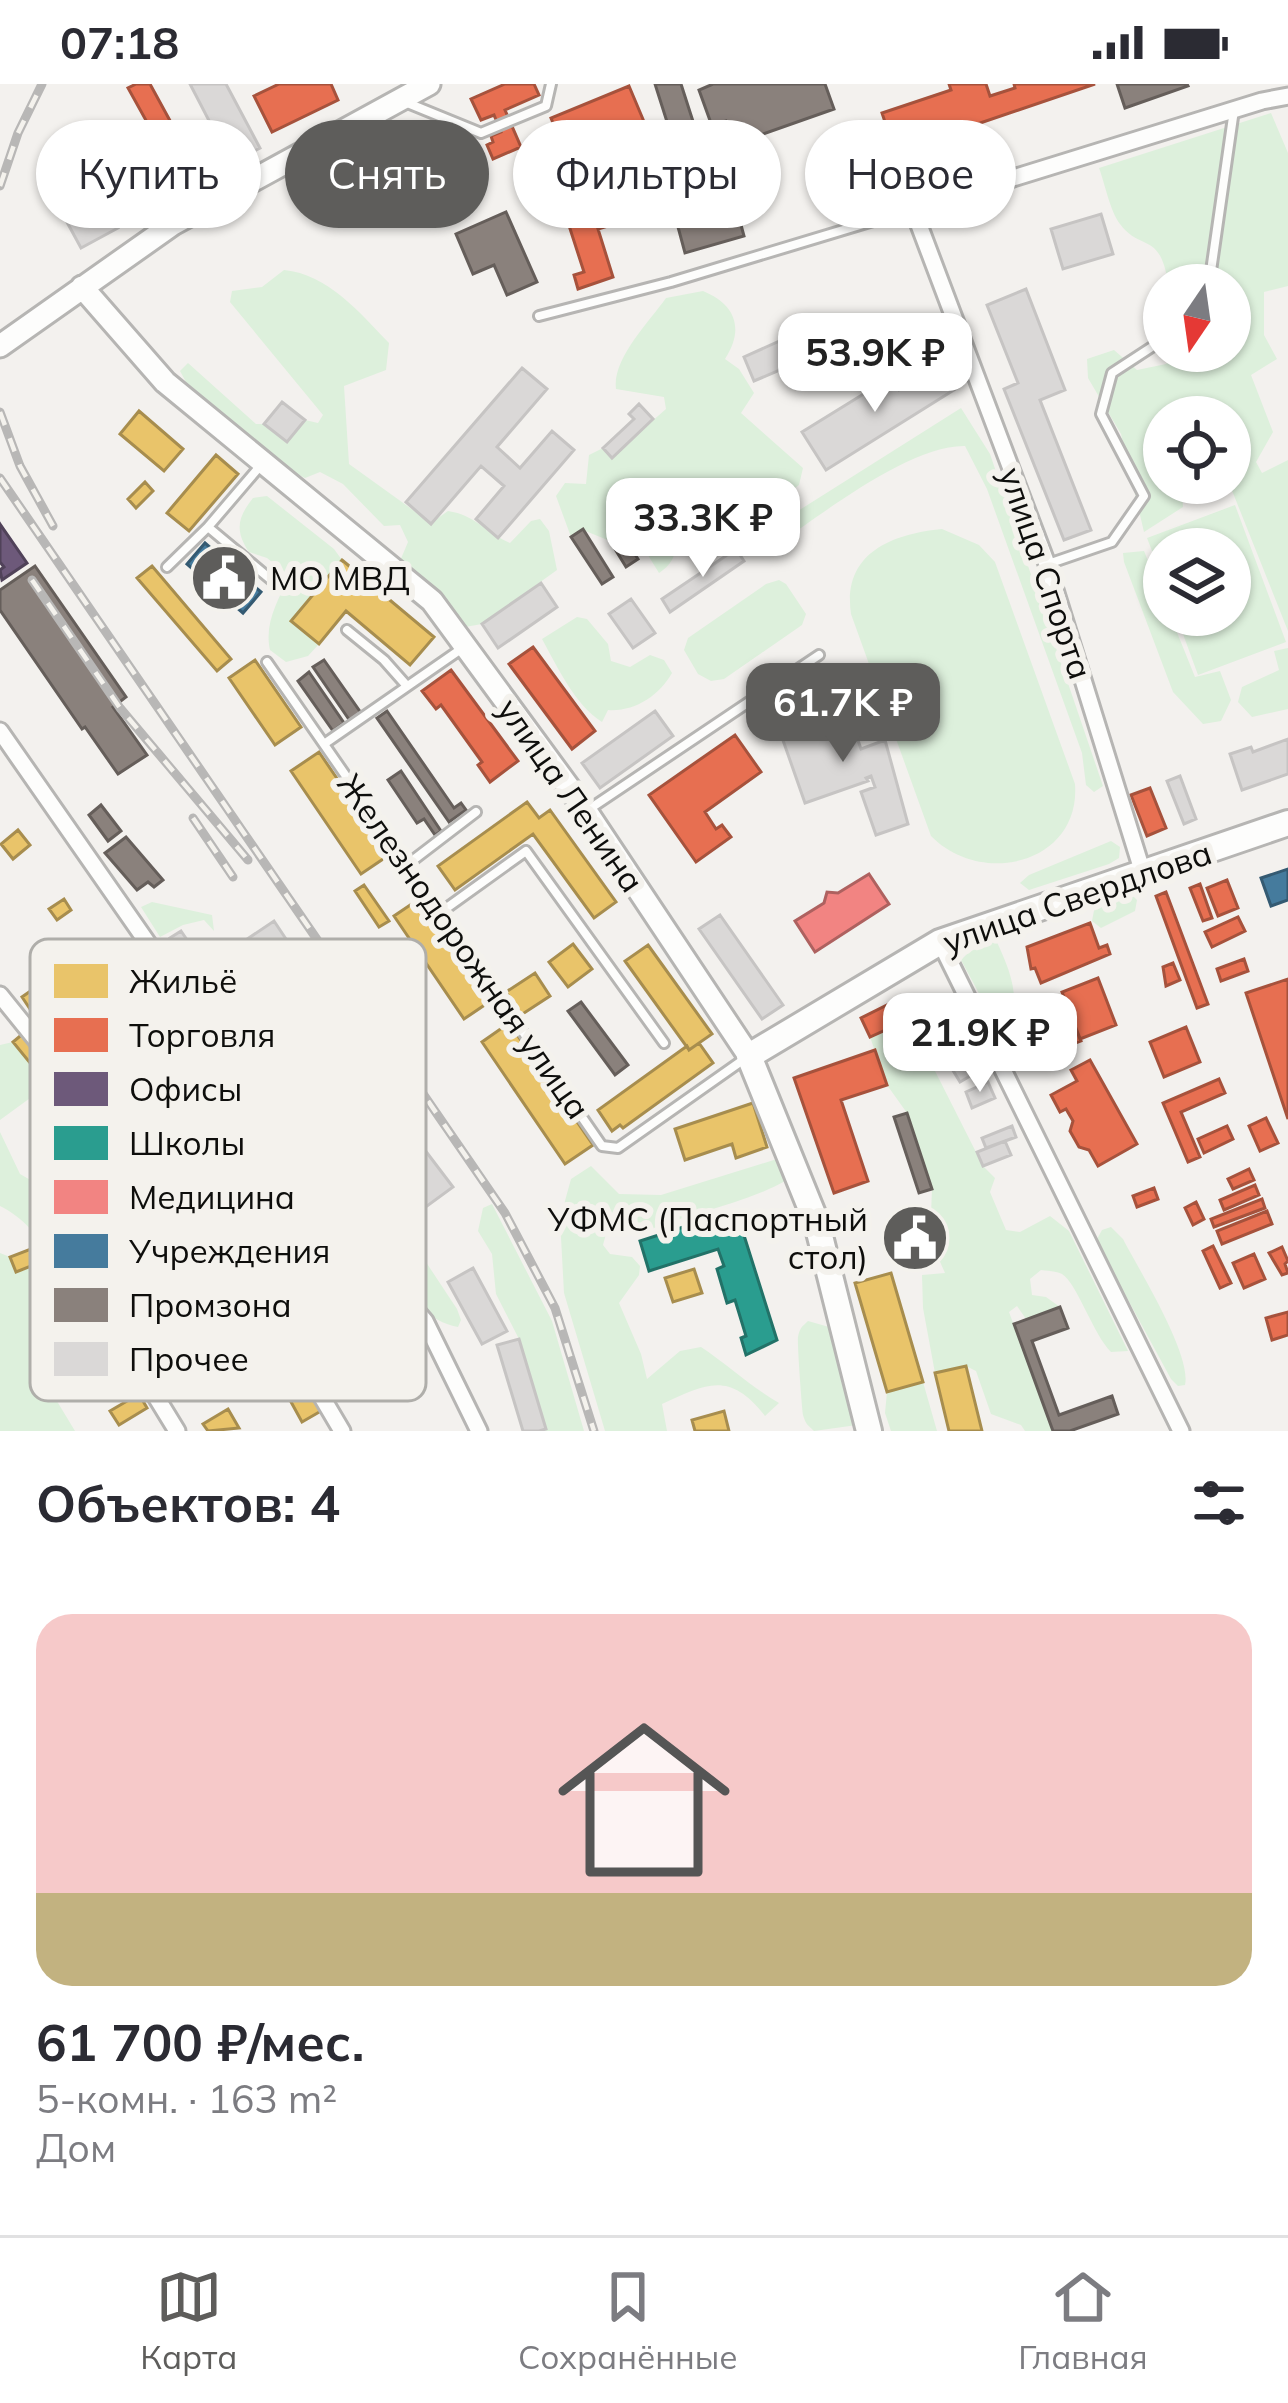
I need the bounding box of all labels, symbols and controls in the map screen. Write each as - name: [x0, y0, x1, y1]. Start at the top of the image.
- text: 07:18: [60, 14, 179, 70]
- chip: Купить: [36, 120, 261, 228]
- chip: Снять: [285, 120, 489, 228]
- chip: Фильтры: [513, 120, 781, 228]
- chip: Новое: [805, 120, 1016, 228]
- north arrow: [1143, 264, 1251, 372]
- map controls: [1143, 264, 1251, 636]
- pin: 53.9K ₽: [764, 313, 986, 415]
- text: 53.9K ₽: [805, 327, 945, 376]
- button: locate: [1143, 396, 1251, 504]
- street label: улица Спорта: [991, 461, 1102, 684]
- pin: 33.3K ₽: [592, 478, 814, 580]
- text: 33.3K ₽: [633, 492, 773, 541]
- button: layers: [1143, 528, 1251, 636]
- public building icon: МО МВД: [189, 543, 259, 613]
- place label: МО МВД: [270, 557, 410, 598]
- pin: 61.7K ₽: [732, 663, 954, 765]
- text: 61.7K ₽: [773, 677, 913, 726]
- street label: улица Ленина: [489, 690, 653, 900]
- street label: Железнодорожная улица: [329, 765, 599, 1126]
- street label: улица Свердлова: [937, 831, 1217, 962]
- legend: [30, 939, 426, 1401]
- text: Жильё: [129, 960, 237, 1001]
- pin: 21.9K ₽: [869, 993, 1091, 1095]
- text: 21.9K ₽: [910, 1007, 1050, 1056]
- text: Торговля: [129, 1014, 275, 1055]
- text: Офисы: [129, 1068, 242, 1109]
- text: Школы: [129, 1122, 245, 1163]
- text: Медицина: [129, 1176, 295, 1217]
- place label: УФМС (Паспортный стол): [547, 1198, 868, 1277]
- public building icon: УФМС (Паспортный стол): [880, 1203, 950, 1273]
- text: Учреждения: [128, 1230, 330, 1271]
- text: Промзона: [129, 1284, 292, 1325]
- text: Прочее: [129, 1338, 249, 1379]
- icon: filters: [1186, 1470, 1252, 1536]
- text: Объектов: 4: [36, 1471, 340, 1535]
- icon: home: [536, 1692, 752, 1908]
- text: 61 700 ₽/мес.: [36, 2010, 364, 2074]
- text: 5-комн. · 163 m²: [36, 2074, 337, 2123]
- text: Дом: [36, 2123, 116, 2172]
- tab: Карта: [140, 2264, 237, 2377]
- tab: Сохранённые: [518, 2264, 738, 2377]
- tab: Главная: [1018, 2264, 1148, 2377]

